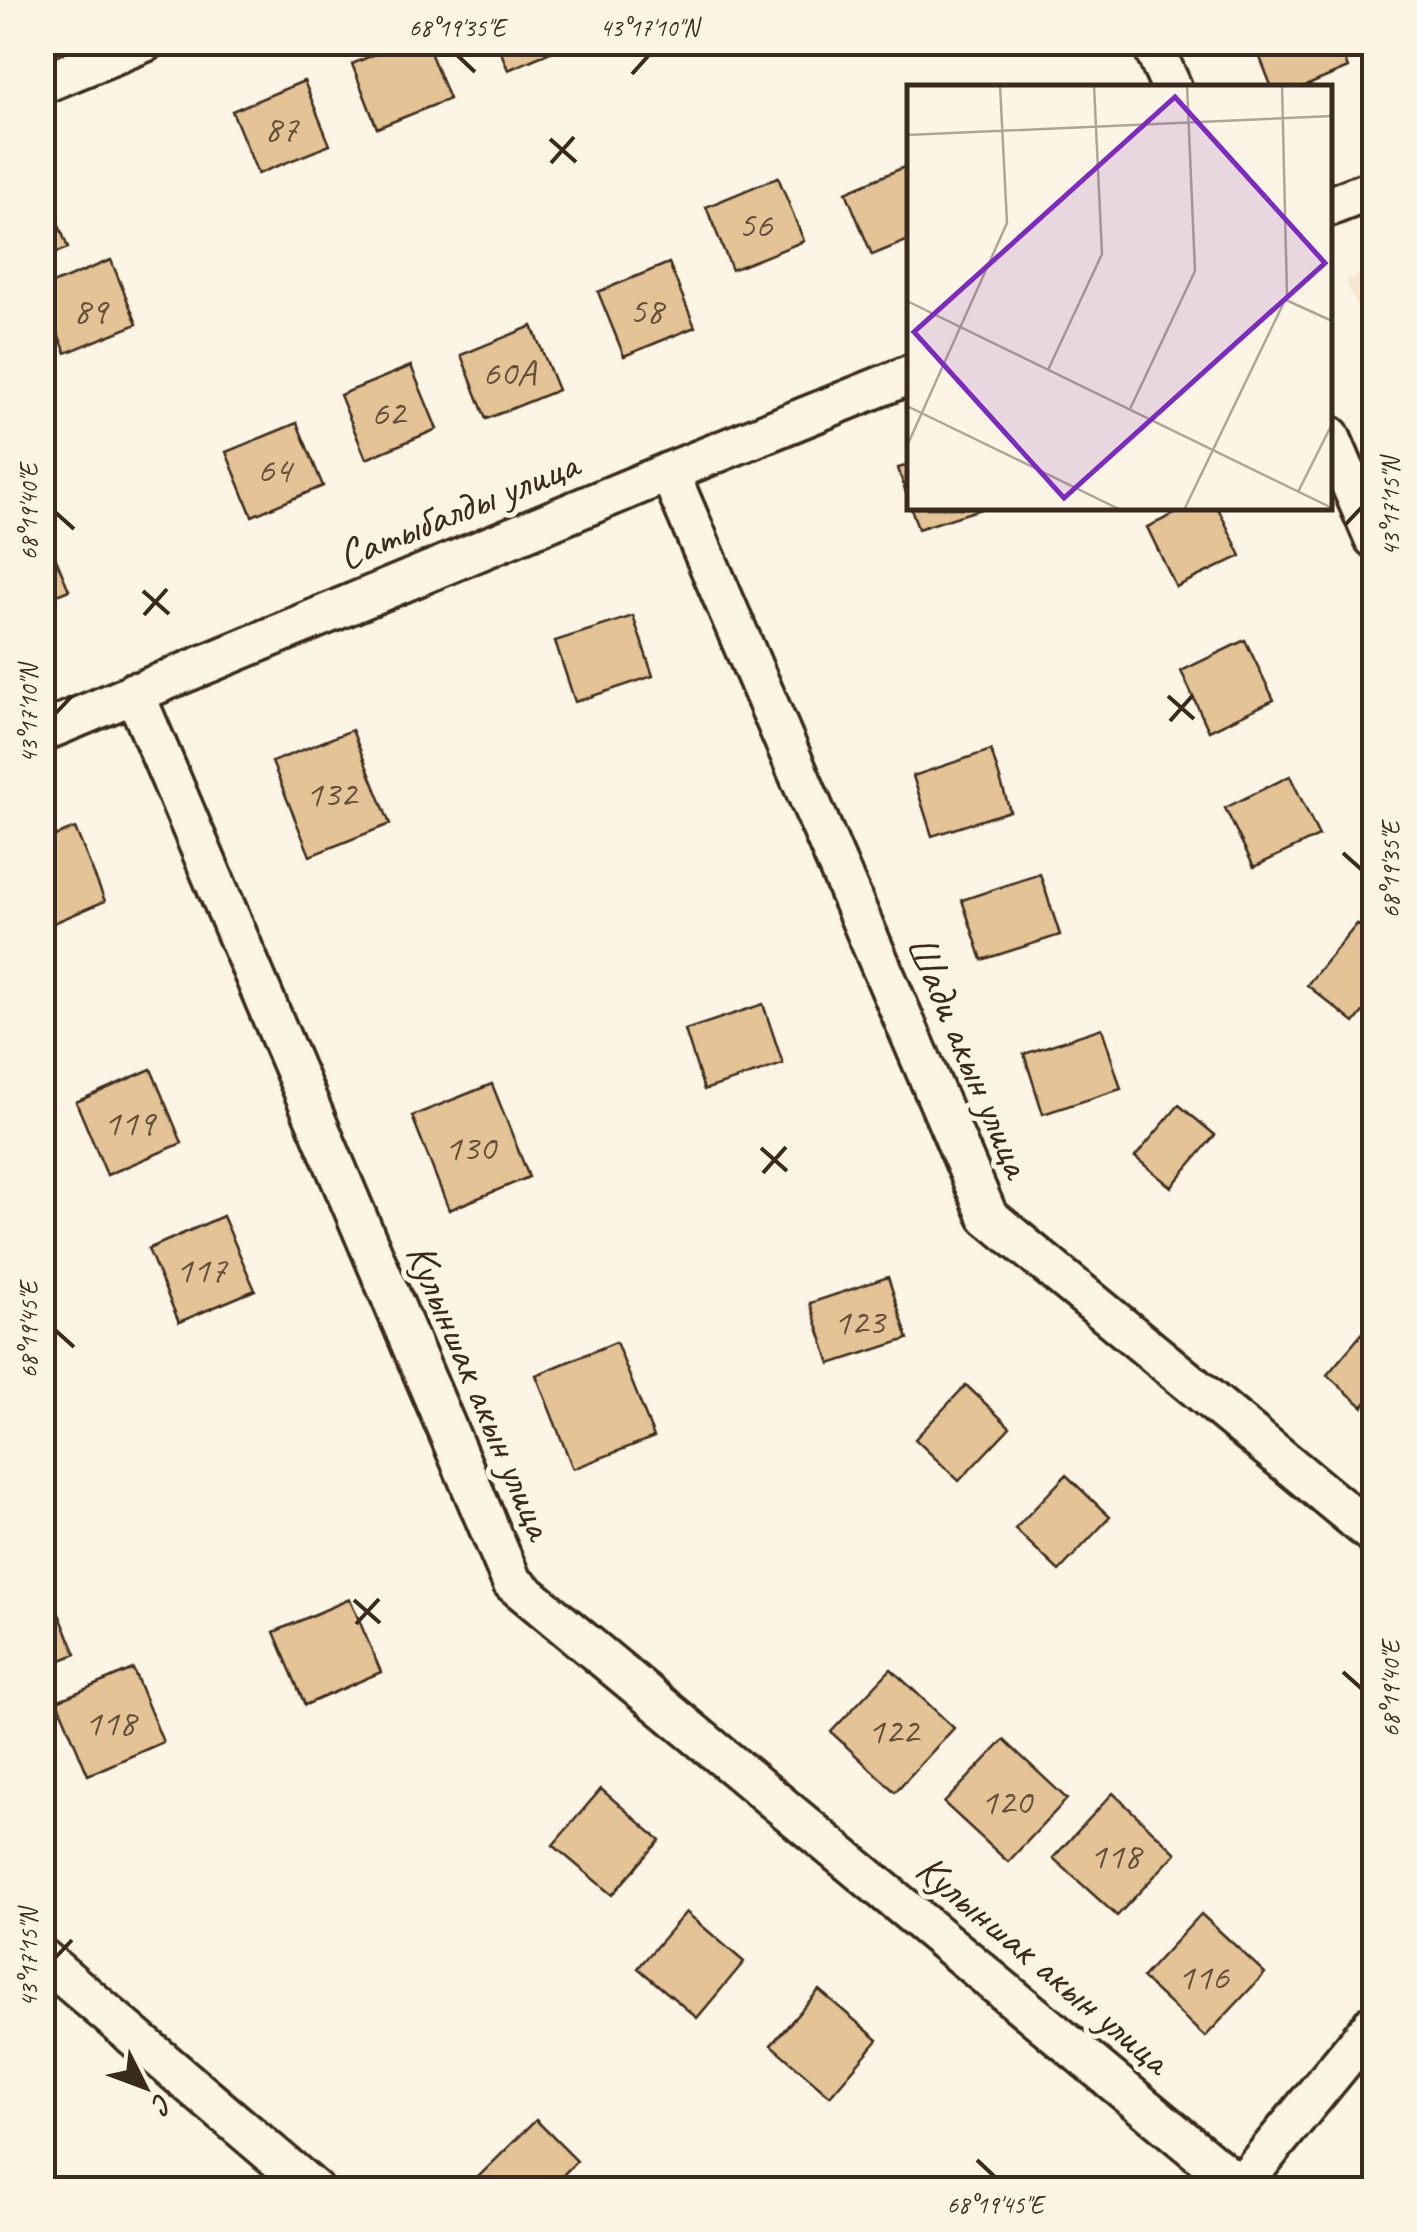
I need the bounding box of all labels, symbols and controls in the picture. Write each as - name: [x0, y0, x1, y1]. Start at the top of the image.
- text: 68°19'35"E: [409, 12, 508, 44]
- text: 43°17'10"N: [600, 12, 702, 44]
- inset map: [907, 85, 1332, 510]
- house number: 87: [264, 105, 300, 152]
- house number: 56: [738, 201, 774, 248]
- house number: 89: [73, 287, 110, 334]
- house number: 58: [629, 287, 667, 334]
- house number: 60А: [482, 349, 538, 396]
- house number: 62: [371, 389, 408, 436]
- street label: Сатыбалды улица: [330, 436, 589, 582]
- house number: 64: [257, 446, 295, 493]
- text: 43°17'15"N: [1375, 454, 1407, 556]
- text: 68°19'40"E: [13, 461, 45, 560]
- text: 43°17'10"N: [13, 661, 45, 763]
- house number: 132: [305, 770, 360, 817]
- text: 68°19'35"E: [1375, 819, 1407, 918]
- street label: Шади акын улица: [894, 927, 1045, 1188]
- house number: 119: [103, 1099, 158, 1146]
- house number: 130: [444, 1124, 499, 1171]
- street label: Кулыншак акын улица: [394, 1235, 567, 1550]
- house number: 117: [175, 1246, 229, 1293]
- text: 68°19'45"E: [13, 1279, 45, 1378]
- house number: 123: [833, 1298, 888, 1345]
- text: 68°19'40"E: [1375, 1638, 1407, 1737]
- house number: 118: [84, 1699, 140, 1746]
- house number: 122: [867, 1707, 922, 1754]
- house number: 120: [980, 1778, 1035, 1825]
- house number: 118: [1089, 1832, 1145, 1879]
- street label: Кулыншак акын улица: [905, 1842, 1184, 2088]
- text: 43°17'15"N: [13, 1905, 45, 2007]
- house number: 116: [1177, 1953, 1231, 2000]
- north arrow: [95, 2037, 195, 2137]
- text: С: [143, 2087, 181, 2123]
- text: 68°19'45"E: [947, 2189, 1046, 2221]

